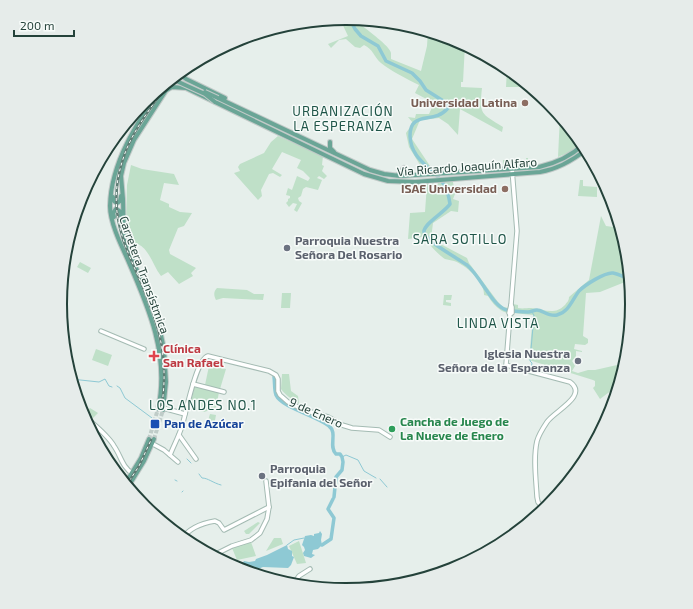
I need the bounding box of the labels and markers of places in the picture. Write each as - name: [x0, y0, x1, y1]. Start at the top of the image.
- place label: Universidad Latina: [411, 95, 517, 109]
- marker: Universidad Latina: [520, 98, 530, 108]
- place label: ISAE Universidad: [401, 181, 497, 195]
- marker: ISAE Universidad: [500, 184, 510, 194]
- place label: Parroquia Nuestra Señora Del Rosario: [295, 233, 402, 261]
- marker: Parroquia Nuestra Señora Del Rosario: [282, 243, 292, 253]
- place label: Clínica San Rafael: [163, 341, 224, 369]
- place label: Iglesia Nuestra Señora de la Esperanza: [438, 346, 570, 374]
- marker: Clínica San Rafael: [148, 350, 160, 362]
- marker: Iglesia Nuestra Señora de la Esperanza: [573, 356, 583, 366]
- place label: Cancha de Juego de La Nueve de Enero: [400, 414, 509, 442]
- place label: Pan de Azúcar: [164, 416, 244, 430]
- marker: Pan de Azúcar: [149, 418, 161, 430]
- marker: Cancha de Juego de La Nueve de Enero: [387, 424, 397, 434]
- place label: Parroquia Epifania del Señor: [270, 461, 372, 489]
- marker: Parroquia Epifania del Señor: [257, 471, 267, 481]

